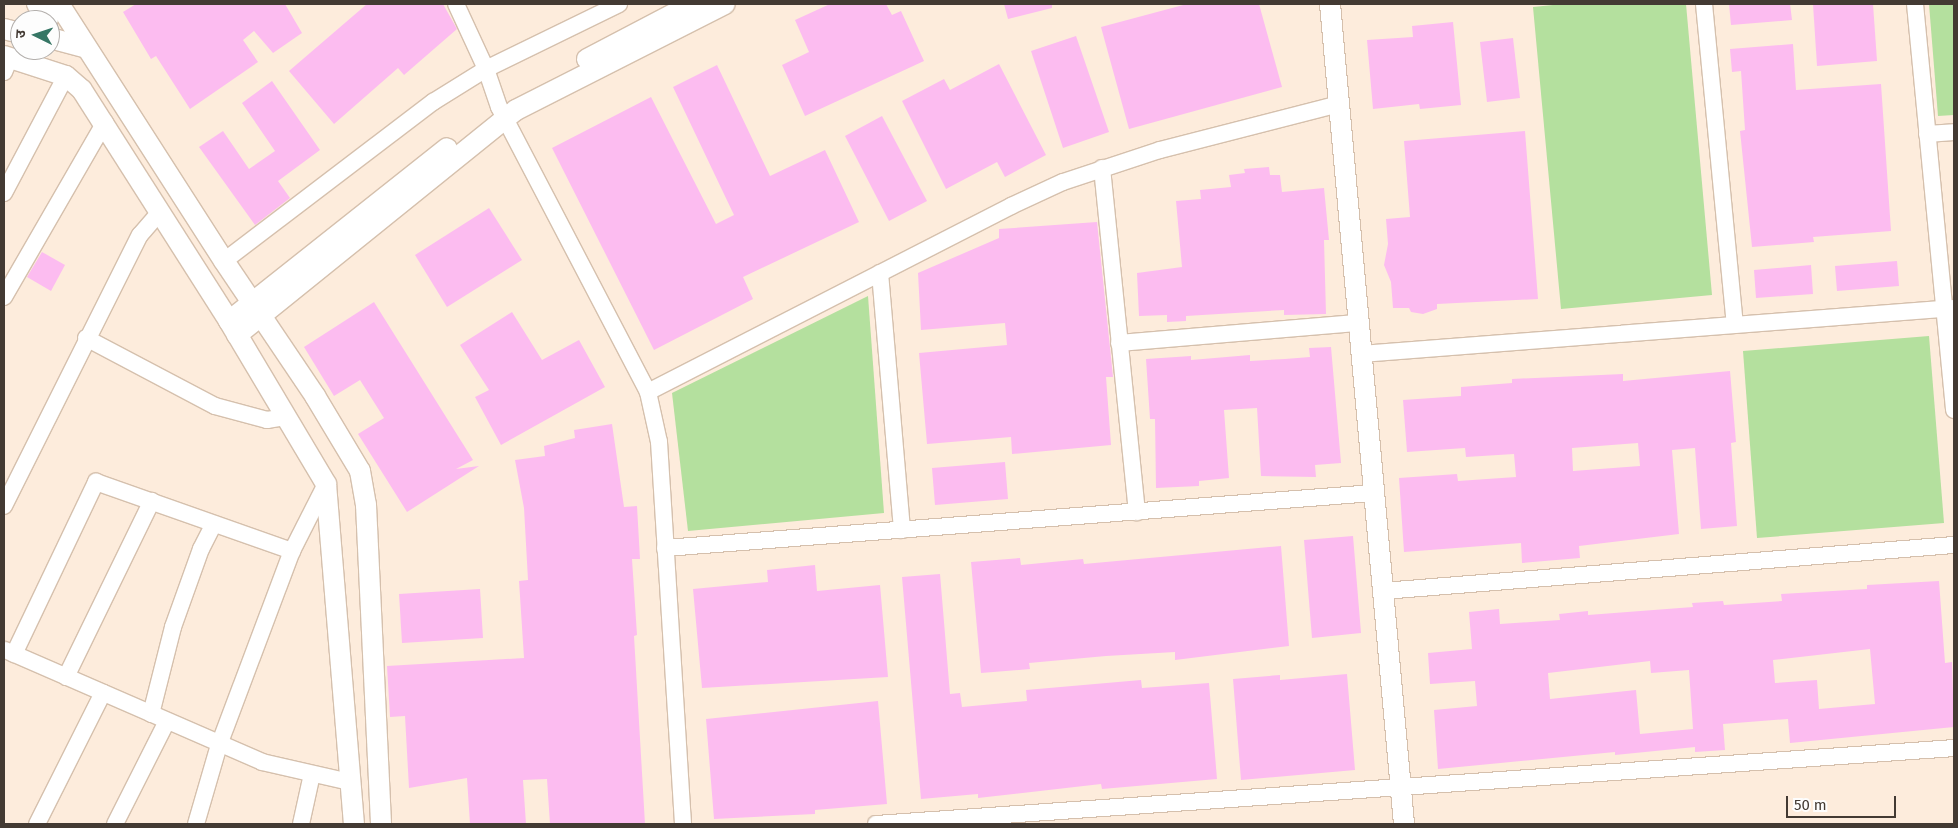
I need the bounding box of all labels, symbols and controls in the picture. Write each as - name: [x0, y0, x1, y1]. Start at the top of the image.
- north arrow: [10, 10, 60, 60]
- text: उ: [12, 29, 29, 39]
- scale bar: [1788, 786, 1898, 818]
- text: 50 m: [1794, 796, 1827, 814]

